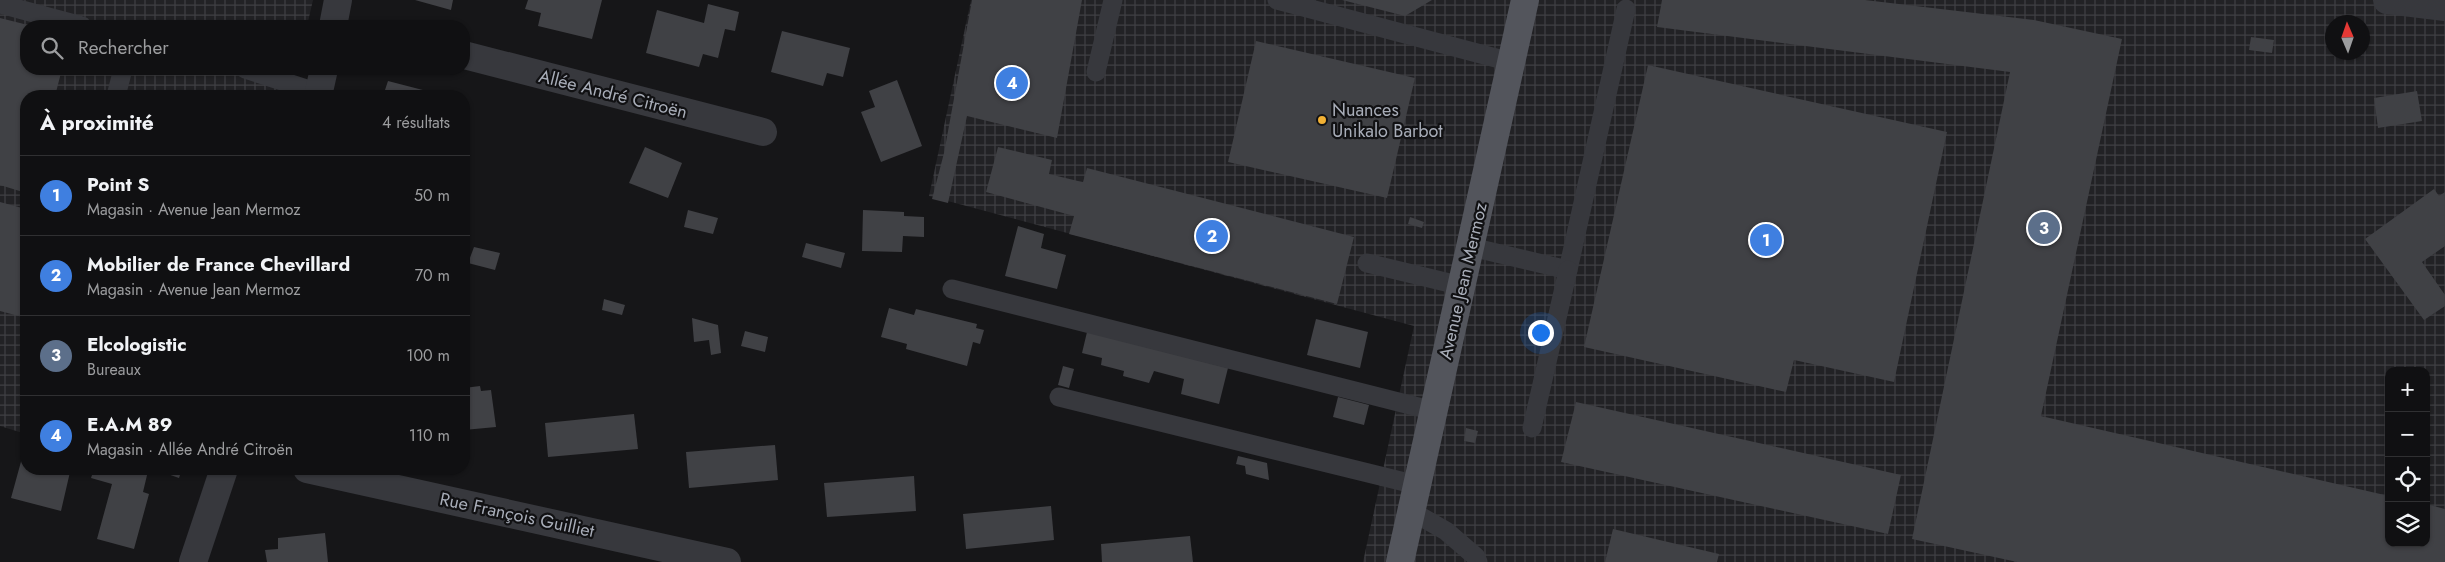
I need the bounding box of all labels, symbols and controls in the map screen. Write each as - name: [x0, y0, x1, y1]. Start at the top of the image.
- north arrow: [2325, 15, 2370, 60]
- search box: [20, 20, 470, 75]
- icon: search: [38, 34, 66, 62]
- text: Rechercher: [78, 34, 169, 61]
- street label: Allée André Citroën: [536, 63, 690, 125]
- pin: 4: [996, 64, 1028, 102]
- place label: Nuances Unikalo Barbot: [1332, 97, 1443, 144]
- text: À proximité: [40, 108, 154, 138]
- text: 4 résultats: [382, 111, 450, 134]
- marker: Nuances Unikalo Barbot: [1316, 114, 1328, 126]
- text: Point S: [87, 171, 149, 198]
- text: 1: [52, 184, 60, 207]
- text: 50 m: [414, 184, 450, 207]
- text: Magasin · Avenue Jean Mermoz: [87, 198, 301, 221]
- street label: Avenue Jean Mermoz: [1432, 199, 1494, 362]
- pin: 3: [2028, 209, 2060, 247]
- pin: 2: [1196, 217, 1228, 255]
- pin: 1: [1750, 221, 1782, 259]
- text: Mobilier de France Chevillard: [87, 251, 350, 278]
- text: 2: [51, 264, 61, 287]
- text: 70 m: [415, 264, 450, 287]
- text: Magasin · Avenue Jean Mermoz: [87, 278, 301, 301]
- your location: [1528, 320, 1554, 346]
- text: Elcologistic: [87, 331, 187, 358]
- text: 3: [51, 344, 61, 367]
- text: 100 m: [406, 344, 450, 367]
- text: Bureaux: [87, 358, 141, 381]
- map controls: [2385, 367, 2430, 547]
- button: +: [2385, 367, 2430, 412]
- text: E.A.M 89: [87, 411, 172, 438]
- button: −: [2385, 412, 2430, 457]
- text: 4: [50, 424, 62, 447]
- text: 110 m: [409, 424, 450, 447]
- text: Magasin · Allée André Citroën: [87, 438, 293, 461]
- button: locate: [2385, 457, 2430, 502]
- street label: Rue François Guilliet: [437, 486, 597, 544]
- button: layers: [2385, 502, 2430, 547]

